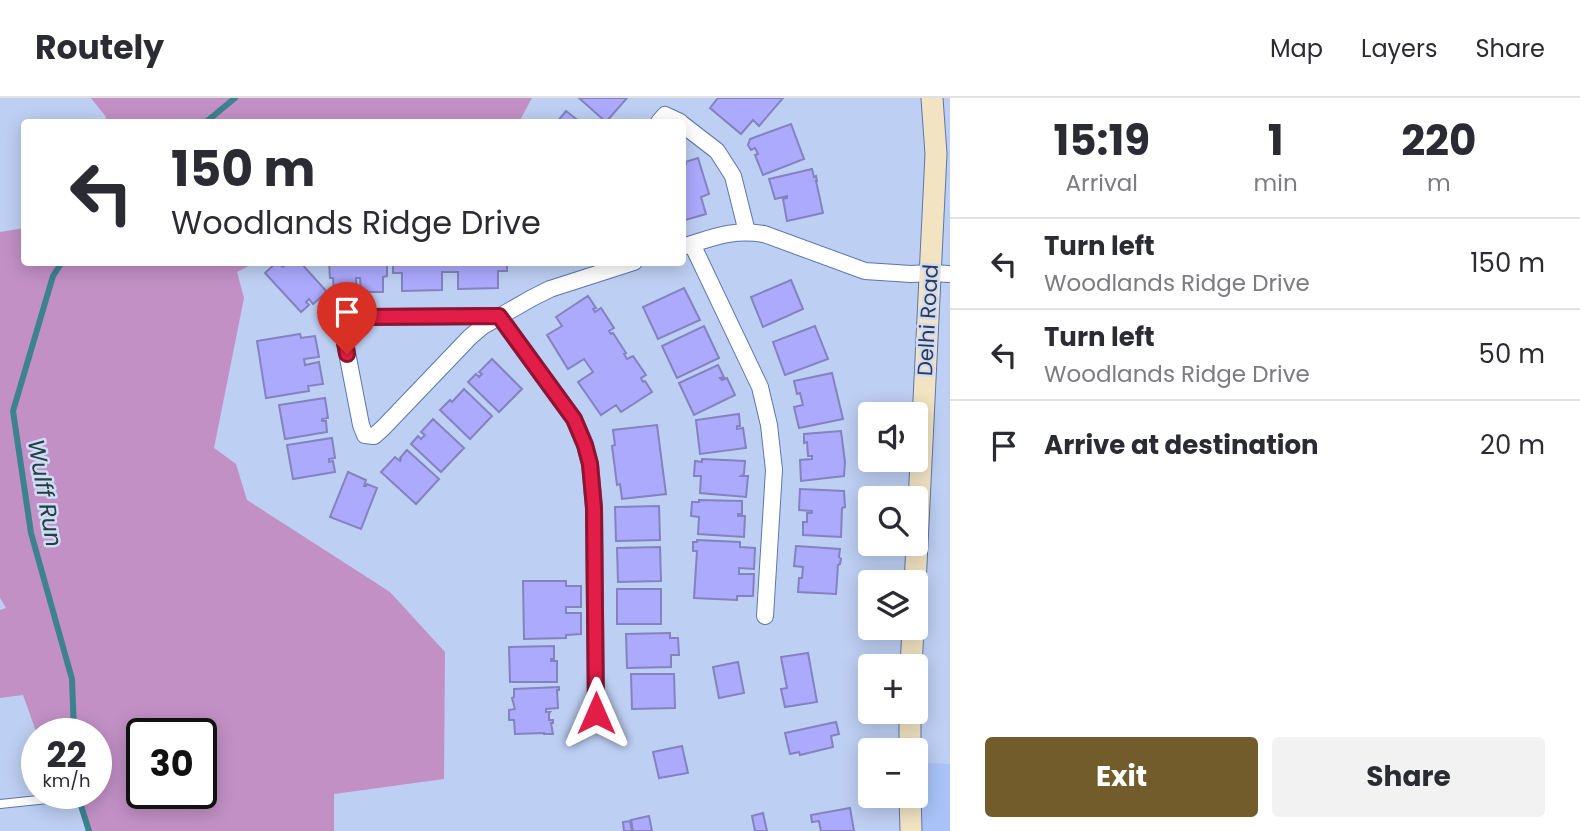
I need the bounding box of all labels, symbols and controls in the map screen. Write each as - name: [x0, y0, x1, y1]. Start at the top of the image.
- text: Routely: [35, 24, 164, 71]
- text: Map: [1270, 32, 1323, 65]
- text: Layers: [1361, 32, 1437, 65]
- text: Share: [1475, 32, 1545, 65]
- text: 15:19: [1053, 111, 1150, 170]
- text: 1: [1268, 111, 1284, 170]
- text: 220: [1401, 111, 1477, 170]
- text: 150 m: [171, 135, 316, 203]
- icon: left: [56, 147, 147, 238]
- text: Arrival: [1066, 167, 1138, 199]
- text: min: [1254, 167, 1298, 199]
- text: m: [1427, 167, 1451, 199]
- text: Woodlands Ridge Drive: [171, 200, 541, 245]
- text: Turn left: [1044, 228, 1155, 264]
- icon: left: [985, 245, 1023, 283]
- text: 150 m: [1470, 245, 1545, 281]
- street label: Delhi Road: [910, 263, 945, 377]
- text: Woodlands Ridge Drive: [1044, 267, 1310, 299]
- pin: [317, 282, 377, 354]
- icon: arrive: [328, 293, 366, 331]
- text: Turn left: [1044, 319, 1155, 355]
- icon: left: [985, 336, 1023, 374]
- text: 50 m: [1479, 336, 1545, 372]
- text: Woodlands Ridge Drive: [1044, 358, 1310, 390]
- map controls: [858, 402, 928, 808]
- button: sound: [858, 402, 928, 472]
- icon: arrive: [985, 427, 1023, 465]
- text: Arrive at destination: [1044, 427, 1319, 463]
- text: 20 m: [1480, 427, 1545, 463]
- water label: Wulff Run: [20, 437, 70, 549]
- button: search: [858, 486, 928, 556]
- button: layers: [858, 570, 928, 640]
- button: +: [858, 654, 928, 724]
- position arrow: [559, 676, 633, 750]
- speed limit sign: 30: [126, 718, 217, 809]
- text: 22: [47, 730, 86, 779]
- button: Exit: [985, 737, 1258, 817]
- button: Share: [1272, 737, 1545, 817]
- button: −: [858, 738, 928, 808]
- text: km/h: [43, 768, 90, 793]

